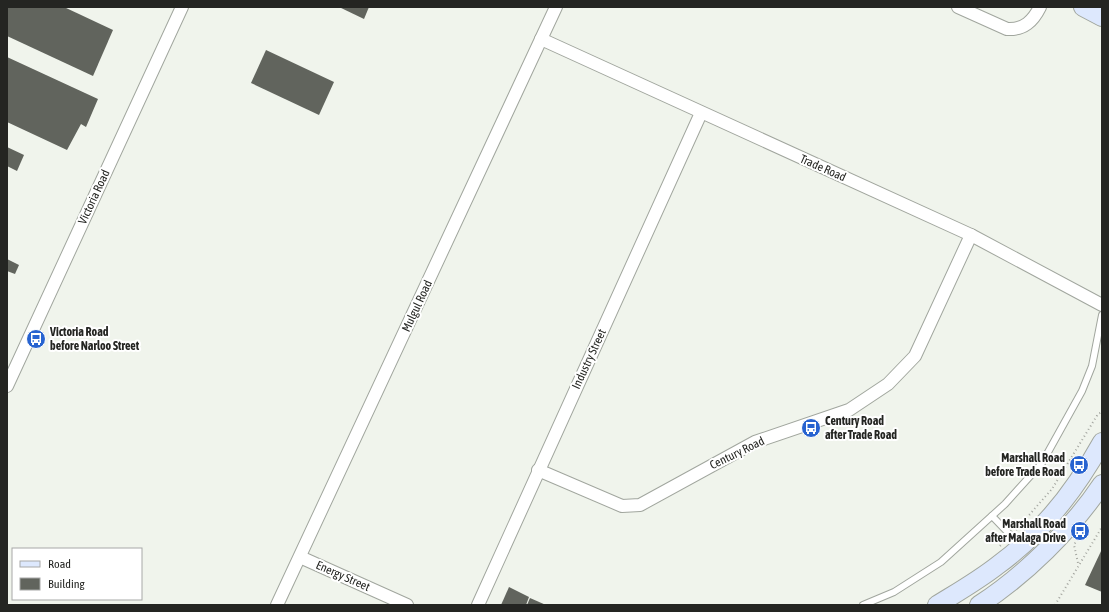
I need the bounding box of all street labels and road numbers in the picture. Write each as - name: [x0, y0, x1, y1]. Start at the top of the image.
- street label: Trade Road: [798, 152, 848, 184]
- street label: Victoria Road: [75, 168, 113, 226]
- street label: Mulgul Road: [399, 278, 435, 334]
- street label: Industry Street: [569, 326, 609, 391]
- street label: Century Road: [707, 434, 767, 472]
- street label: Energy Street: [314, 558, 373, 594]

